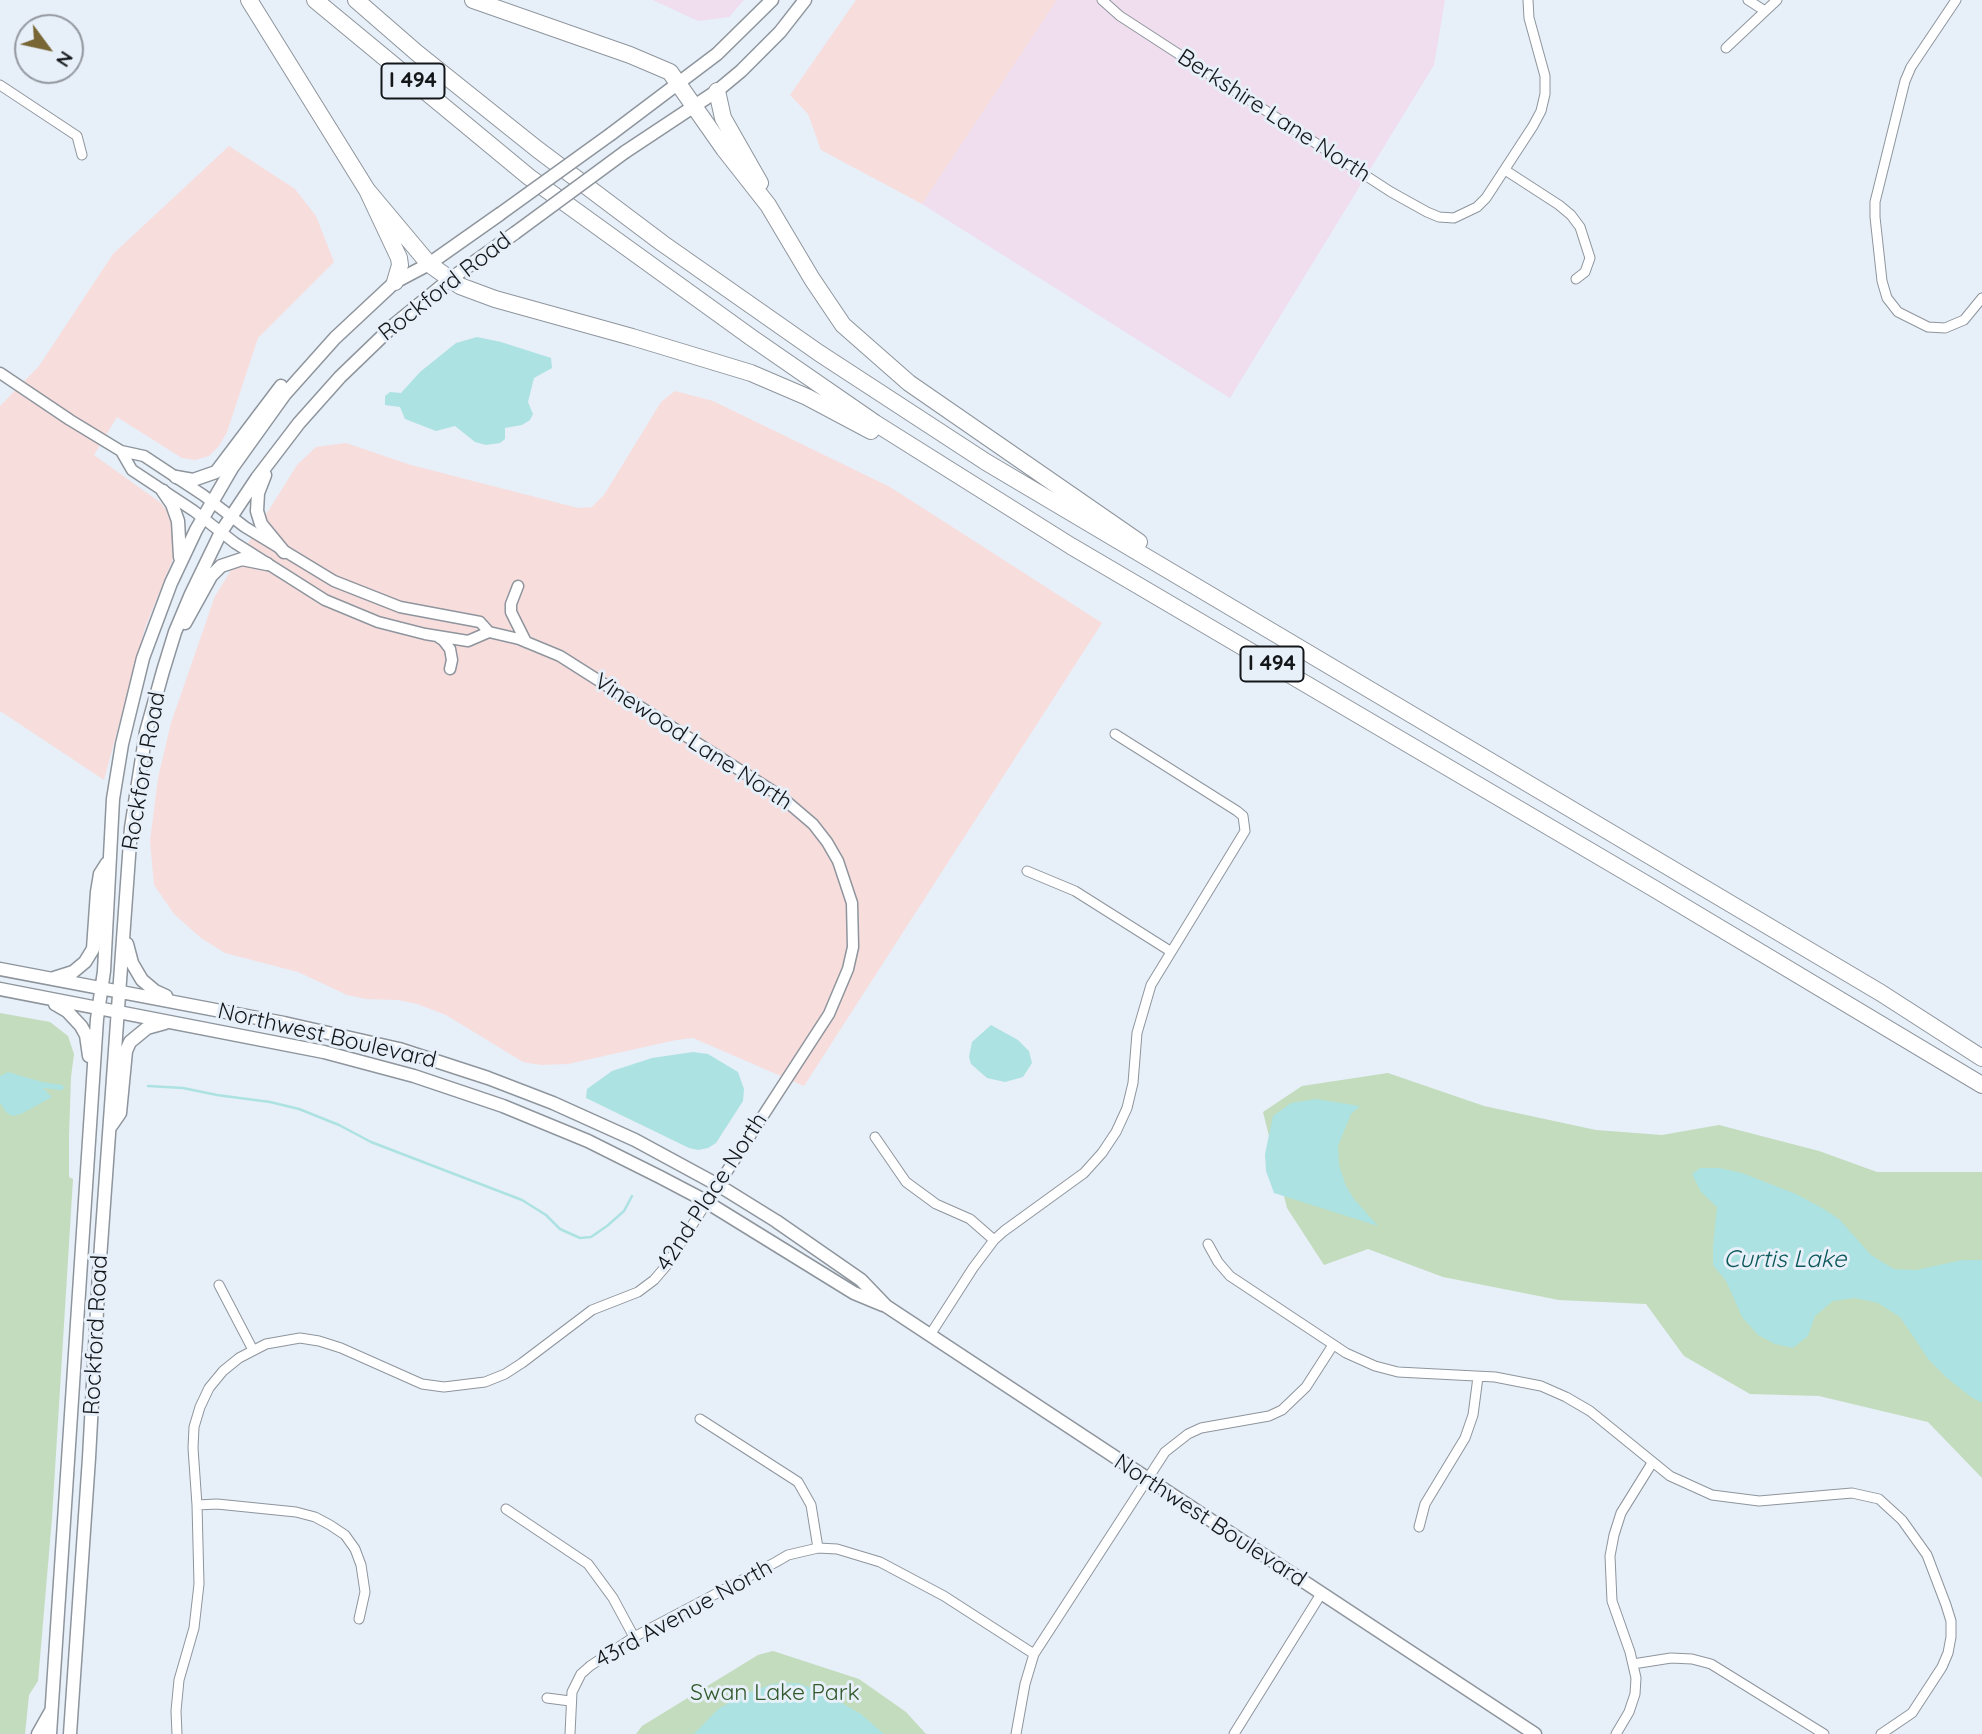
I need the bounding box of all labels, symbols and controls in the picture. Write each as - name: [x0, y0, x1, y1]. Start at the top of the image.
- north arrow: [14, 14, 84, 84]
- street label: Berkshire Lane North: [1172, 43, 1376, 189]
- text: N: [51, 47, 79, 72]
- road number: I 494: [382, 64, 444, 98]
- street label: Rockford Road: [373, 227, 517, 347]
- road number: I 494: [1240, 646, 1304, 682]
- street label: Vinewood Lane North: [589, 668, 797, 816]
- street label: Rockford Road: [116, 690, 172, 852]
- street label: Northwest Boulevard: [215, 997, 439, 1075]
- street label: 42nd Place North: [651, 1108, 773, 1276]
- water label: Curtis Lake: [1724, 1246, 1846, 1274]
- street label: Rockford Road: [78, 1254, 114, 1416]
- street label: Northwest Boulevard: [1109, 1449, 1311, 1593]
- street label: 43rd Avenue North: [591, 1554, 777, 1674]
- park label: Swan Lake Park: [690, 1679, 860, 1707]

